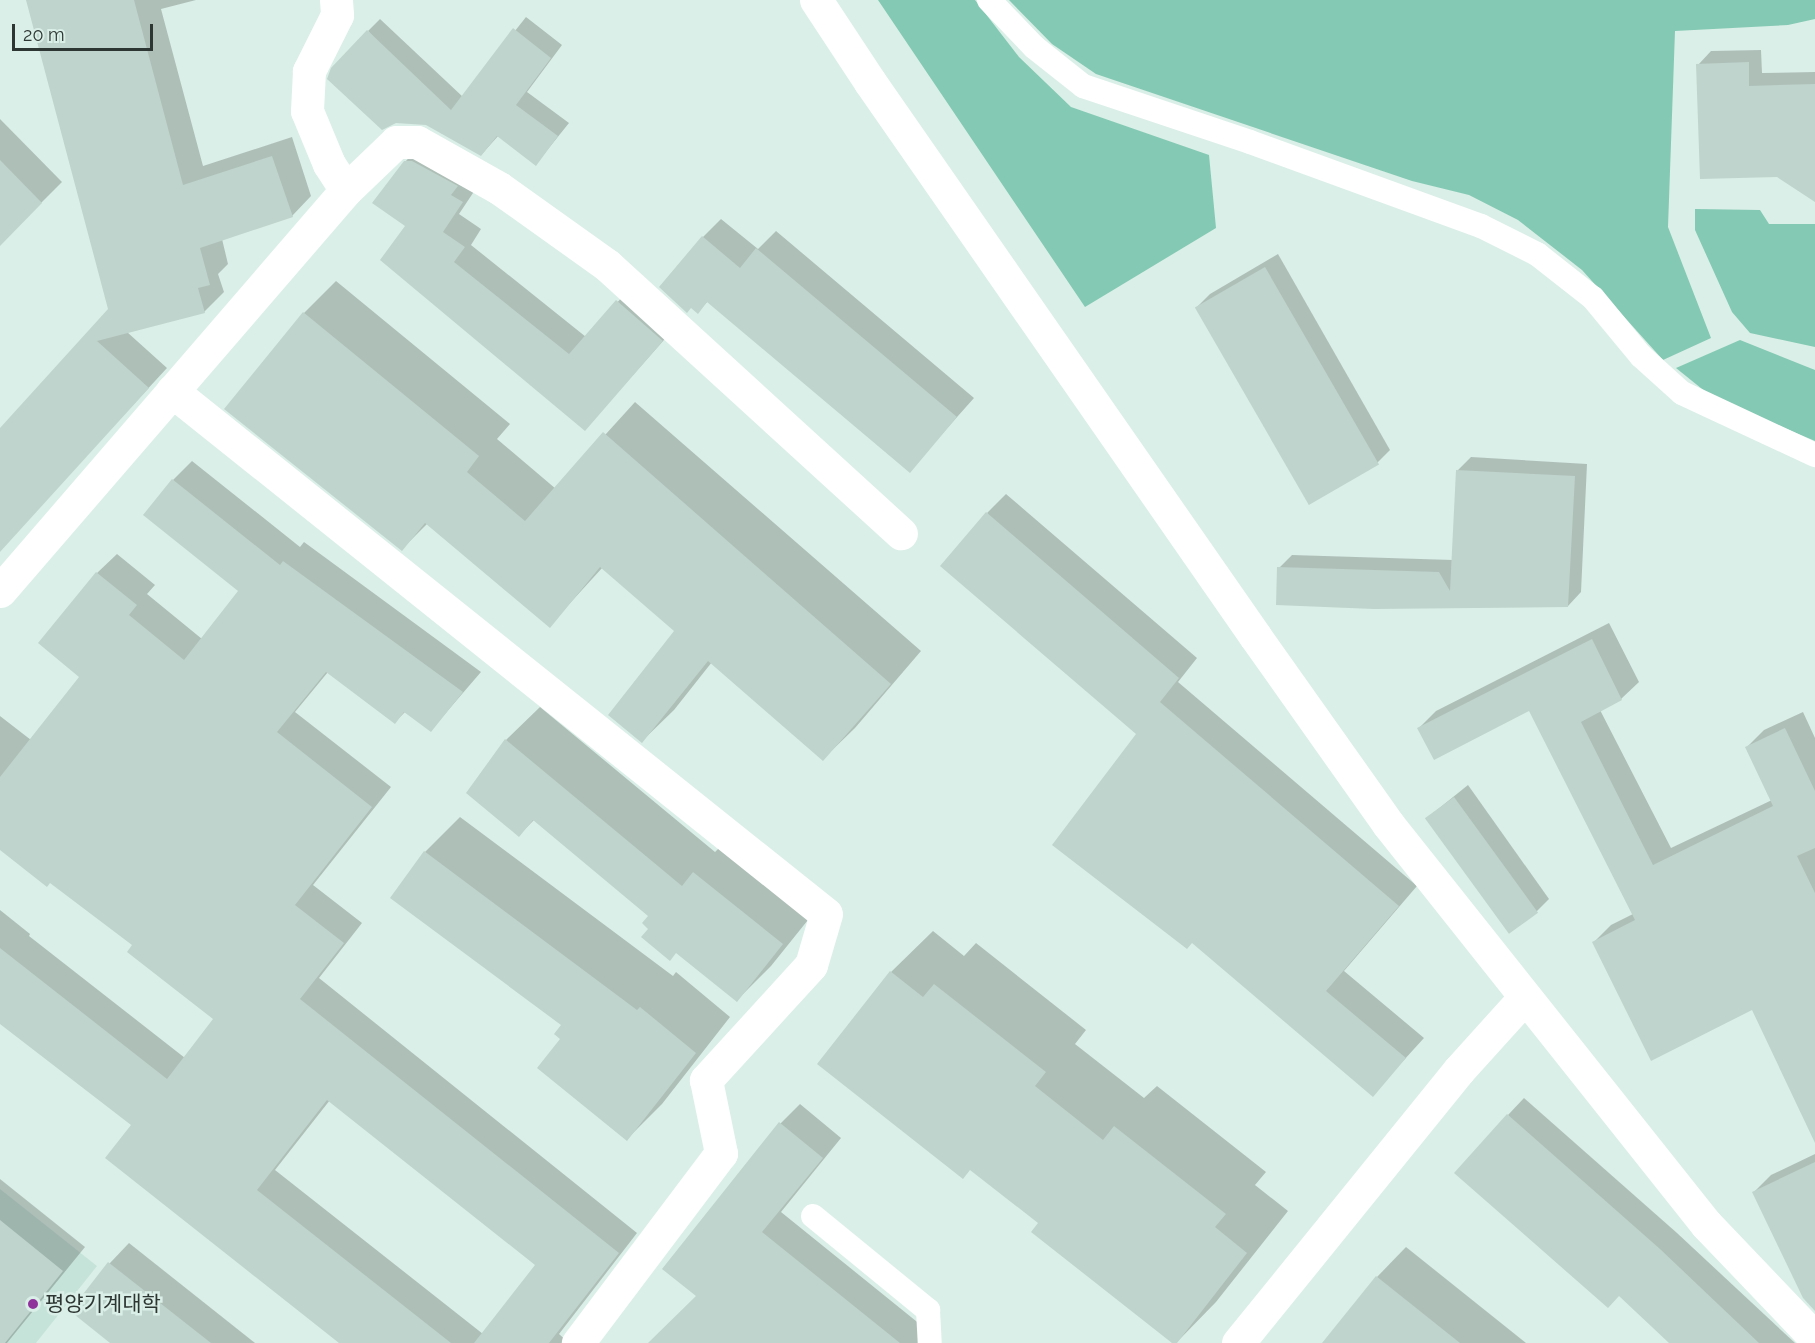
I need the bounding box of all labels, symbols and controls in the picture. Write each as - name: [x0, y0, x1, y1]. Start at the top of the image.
- scale bar: [15, 12, 156, 50]
- text: 20 m: [23, 24, 65, 45]
- place label: 평양기계대학: [45, 1291, 161, 1317]
- marker: 평양기계대학: [26, 1297, 40, 1311]

